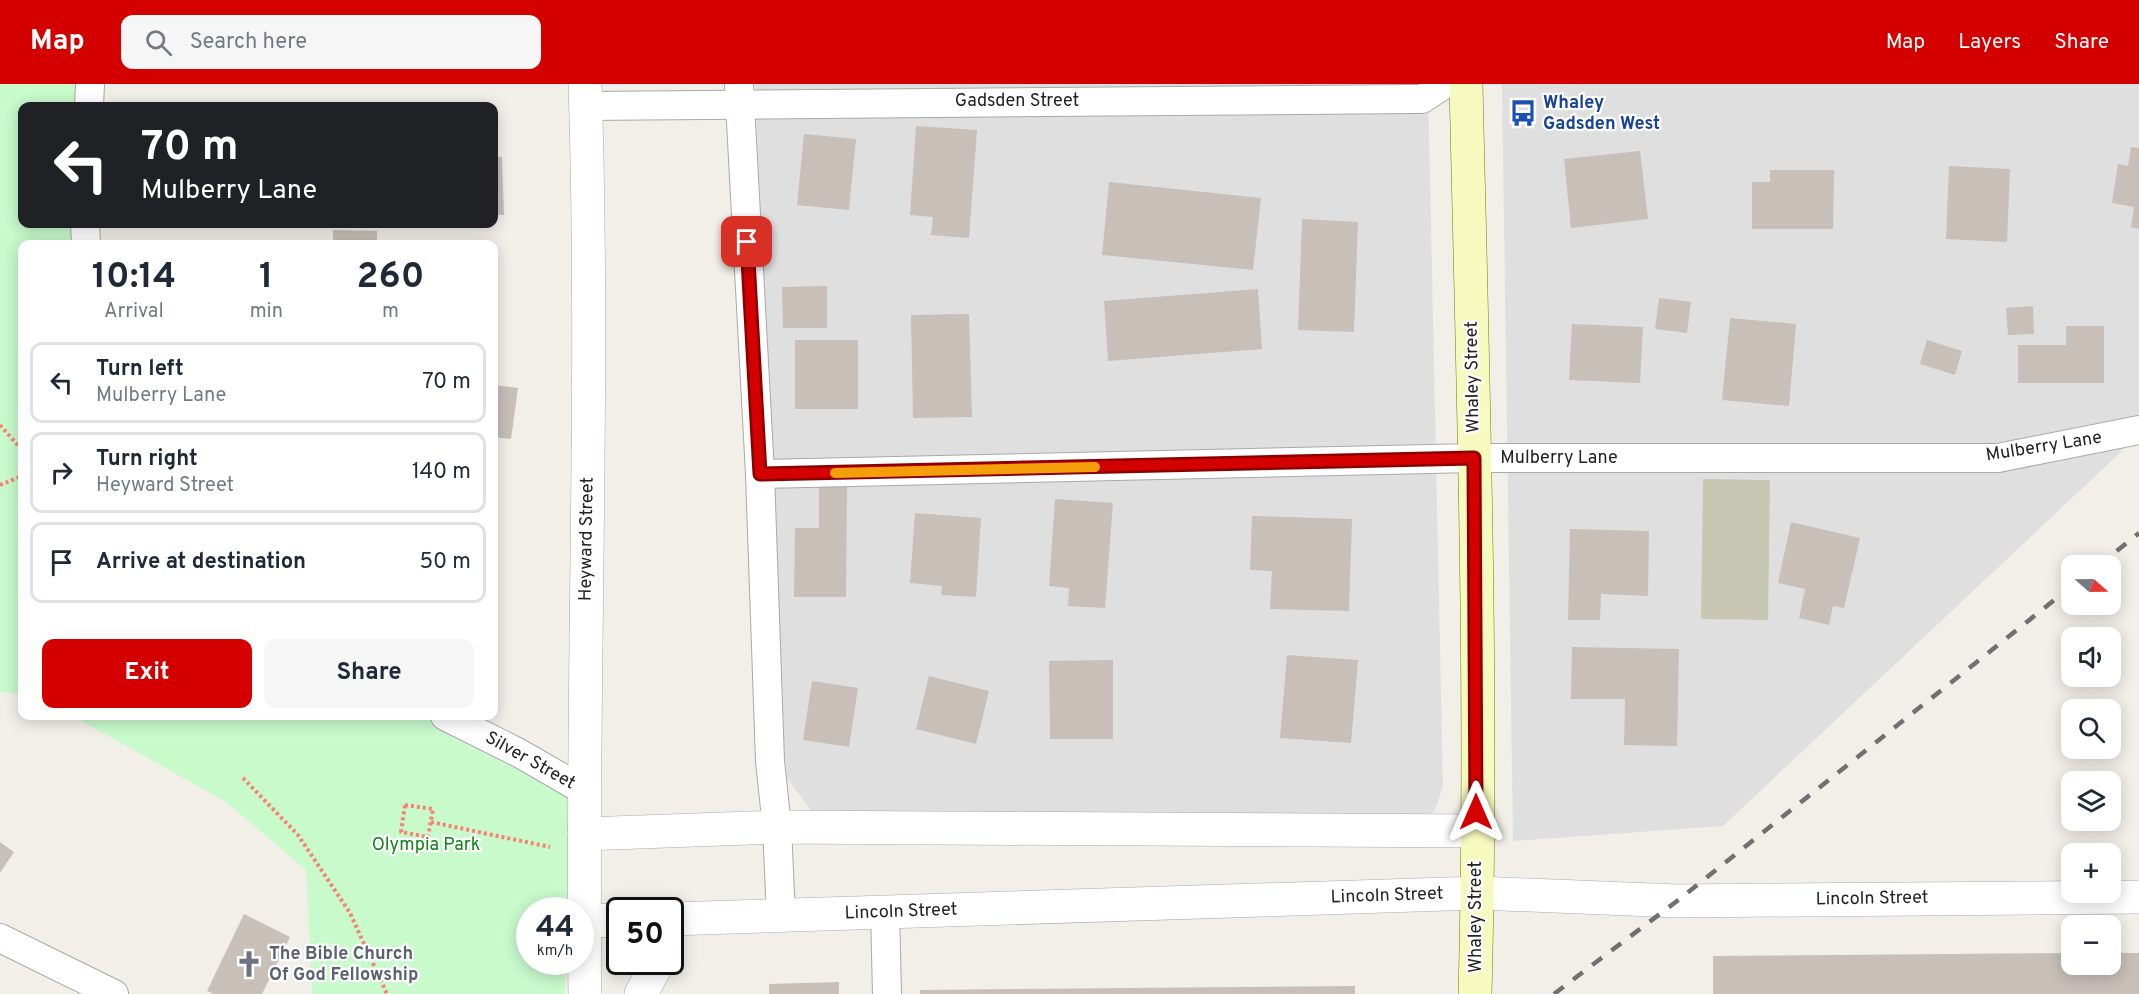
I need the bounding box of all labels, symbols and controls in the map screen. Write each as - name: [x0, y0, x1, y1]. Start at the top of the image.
- search box: [121, 15, 541, 69]
- text: Map: [30, 24, 85, 60]
- icon: search: [142, 26, 175, 59]
- text: Search here: [190, 29, 307, 56]
- text: Map: [1886, 29, 1925, 56]
- text: Layers: [1958, 29, 2021, 56]
- text: Share: [2054, 29, 2109, 56]
- street label: Gadsden Street: [955, 90, 1079, 113]
- place label: Whaley Gadsden West: [1543, 92, 1660, 136]
- bus stop icon: Whaley Gadsden West: [1508, 98, 1538, 128]
- text: 70 m: [141, 122, 239, 175]
- icon: left: [42, 126, 120, 204]
- text: Mulberry Lane: [141, 174, 317, 208]
- pin: [721, 216, 772, 267]
- icon: arrive: [730, 225, 763, 258]
- text: 10:14: [92, 255, 176, 301]
- text: 1: [259, 255, 273, 301]
- text: 260: [357, 255, 424, 301]
- text: Arrival: [104, 299, 164, 325]
- text: min: [250, 299, 283, 325]
- text: m: [382, 299, 399, 325]
- street label: Whaley Street: [1461, 321, 1485, 433]
- text: Turn left: [96, 356, 184, 383]
- icon: left: [45, 366, 78, 399]
- text: 70 m: [422, 369, 471, 396]
- text: Mulberry Lane: [96, 383, 226, 409]
- street label: Mulberry Lane: [1984, 426, 2104, 468]
- text: Turn right: [96, 446, 198, 473]
- street label: Mulberry Lane: [1500, 447, 1618, 470]
- icon: right: [45, 456, 78, 489]
- text: 140 m: [412, 459, 471, 486]
- text: Heyward Street: [96, 473, 234, 499]
- street label: Heyward Street: [574, 477, 600, 601]
- icon: arrive: [45, 546, 78, 579]
- text: Arrive at destination: [96, 549, 306, 576]
- text: 50 m: [419, 549, 471, 576]
- north arrow: [2061, 555, 2121, 615]
- map controls: [2061, 555, 2121, 975]
- button: sound: [2061, 627, 2121, 687]
- button: Exit: [42, 639, 252, 708]
- button: Share: [264, 639, 474, 708]
- button: search: [2061, 699, 2121, 759]
- street label: Silver Street: [481, 727, 579, 795]
- button: layers: [2061, 771, 2121, 831]
- position arrow: [1444, 780, 1508, 844]
- park label: Olympia Park: [372, 834, 480, 857]
- button: +: [2061, 843, 2121, 903]
- street label: Whaley Street: [1465, 861, 1488, 973]
- street label: Lincoln Street: [1330, 883, 1444, 909]
- street label: Lincoln Street: [1815, 887, 1929, 911]
- speed limit sign: 50: [606, 897, 684, 975]
- street label: Lincoln Street: [844, 899, 958, 925]
- text: 44: [536, 910, 574, 947]
- button: −: [2061, 915, 2121, 975]
- text: km/h: [537, 942, 573, 961]
- place label: The Bible Church Of God Fellowship: [269, 943, 418, 987]
- church icon: The Bible Church Of God Fellowship: [234, 949, 264, 979]

